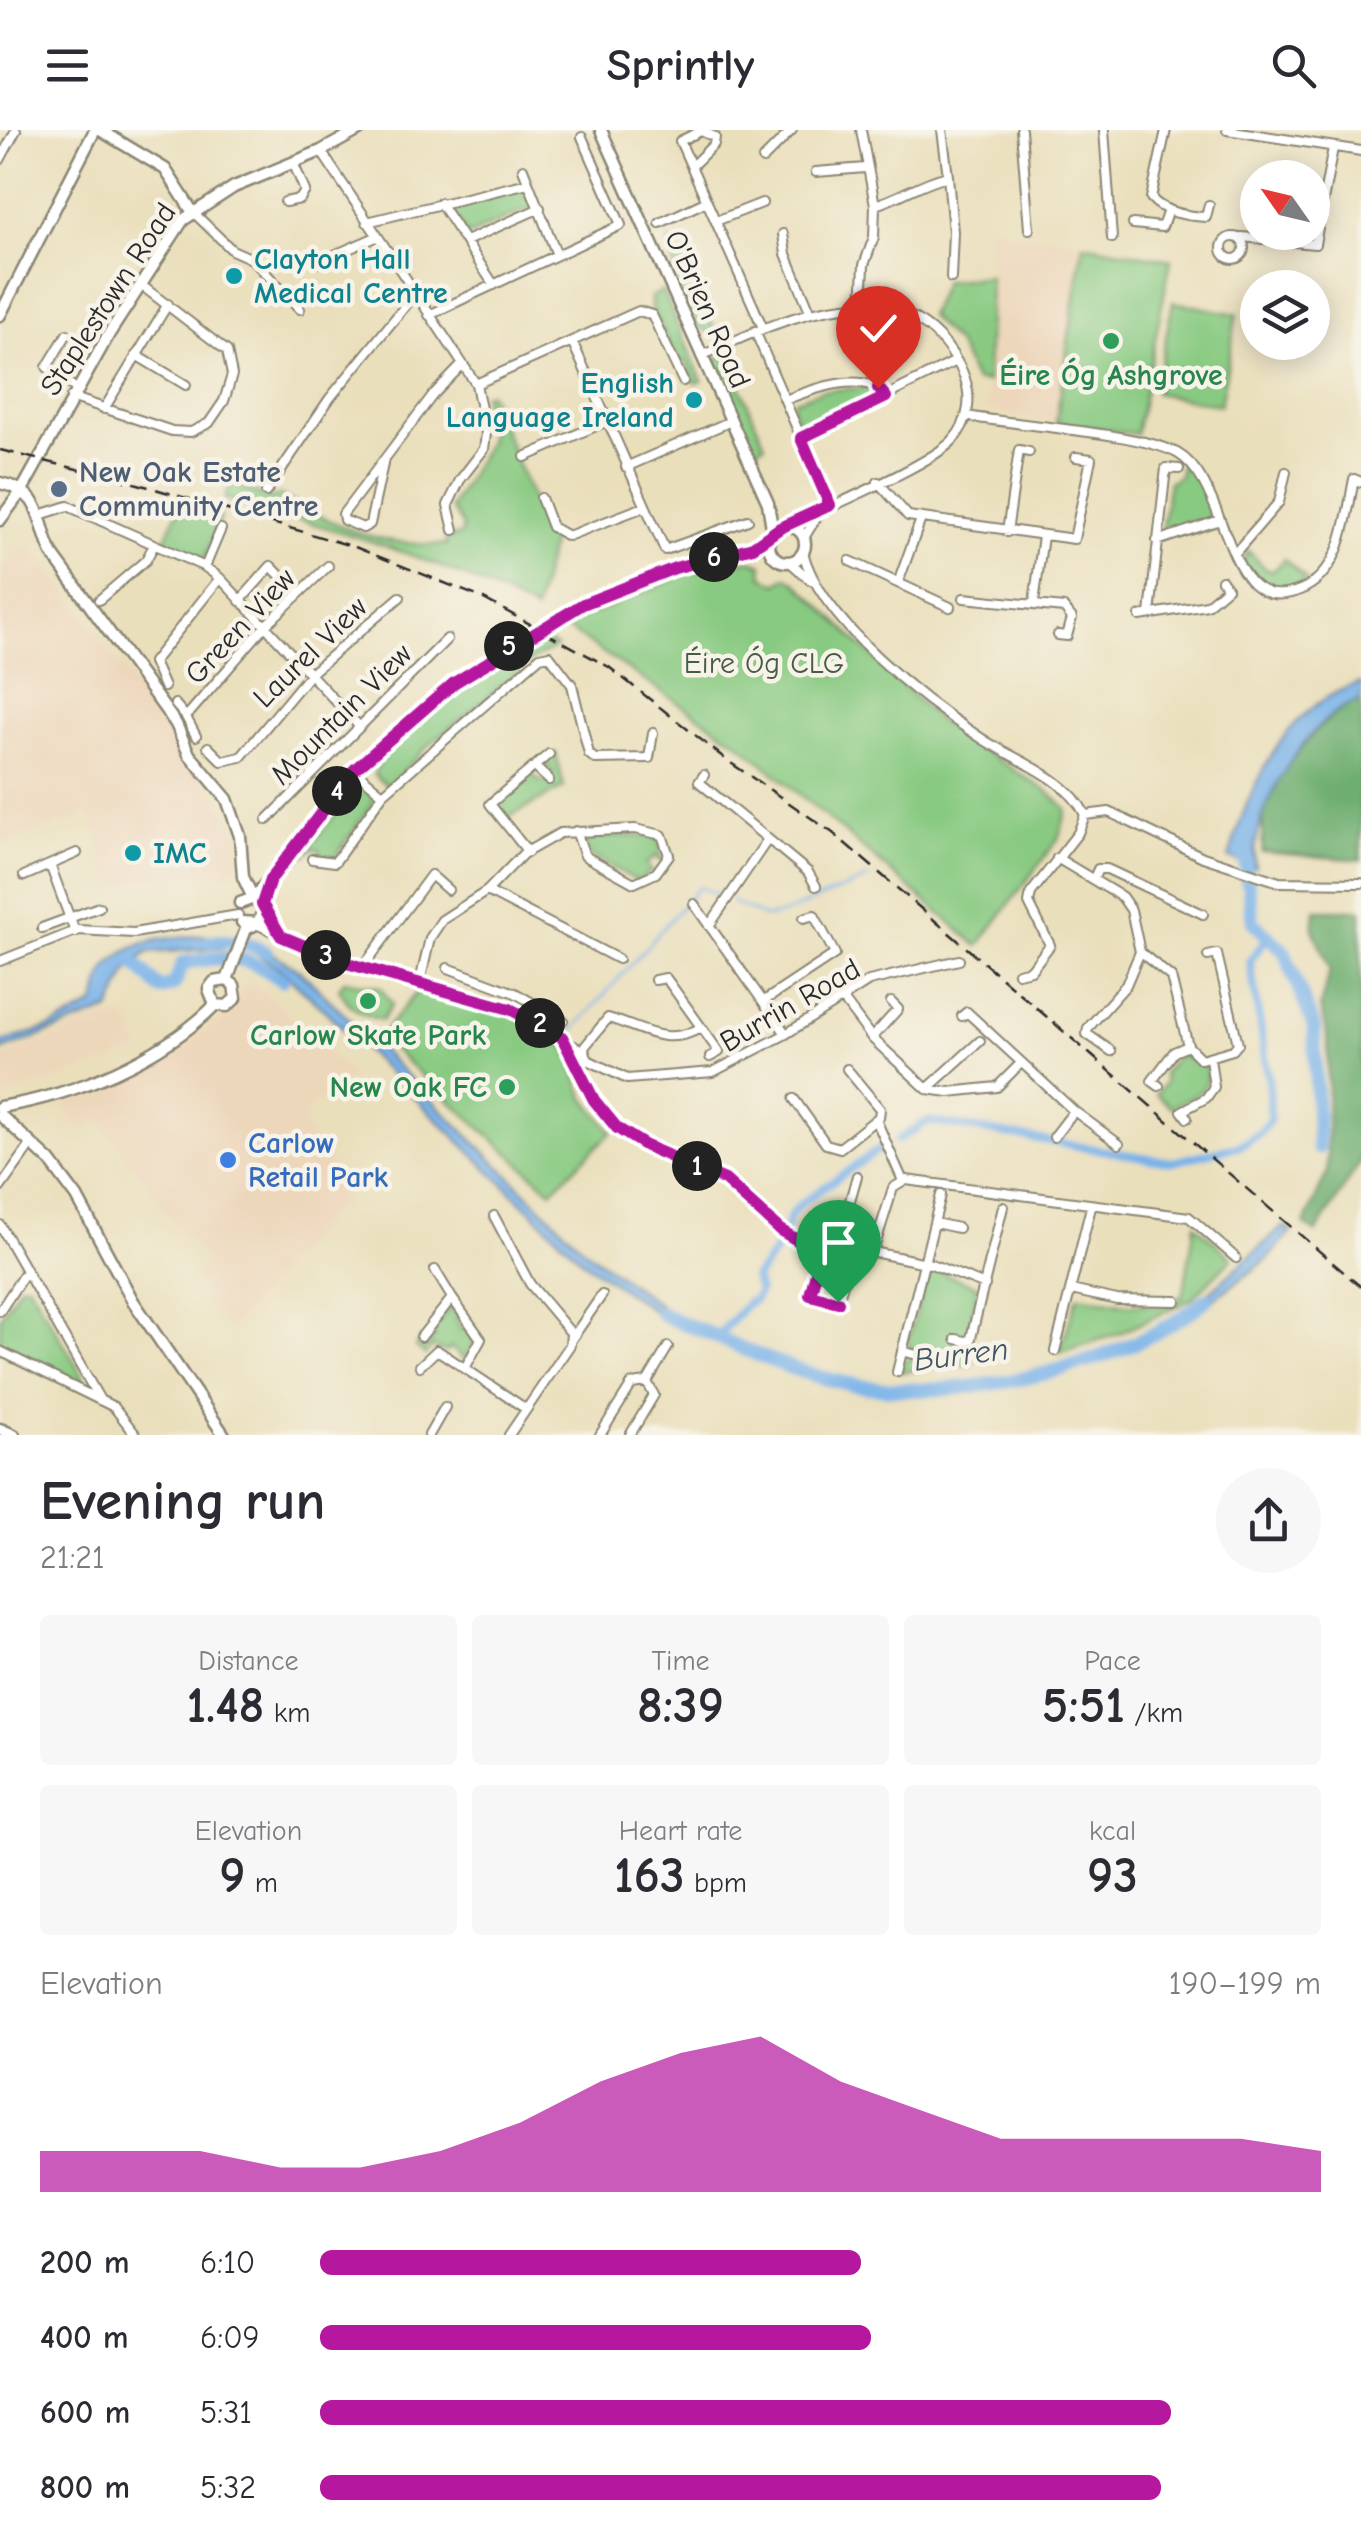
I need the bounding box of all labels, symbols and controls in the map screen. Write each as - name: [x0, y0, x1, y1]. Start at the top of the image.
- icon: menu: [40, 38, 95, 93]
- icon: search: [1266, 38, 1321, 93]
- text: Sprintly: [607, 39, 754, 91]
- north arrow: [1240, 160, 1330, 250]
- map controls: [1240, 160, 1330, 360]
- street label: Staplestown Road: [33, 196, 184, 402]
- street label: O'Brien Road: [657, 225, 758, 393]
- place label: Clayton Hall Medical Centre: [254, 242, 448, 311]
- marker: Clayton Hall Medical Centre: [223, 265, 245, 287]
- button: layers: [1240, 270, 1330, 360]
- pin: [836, 286, 921, 389]
- icon: check: [851, 301, 906, 356]
- marker: Éire Óg Ashgrove: [1100, 330, 1122, 352]
- place label: Éire Óg Ashgrove: [999, 357, 1223, 393]
- place label: English Language Ireland: [446, 366, 674, 435]
- marker: English Language Ireland: [683, 389, 705, 411]
- place label: New Oak Estate Community Centre: [79, 455, 319, 524]
- marker: New Oak Estate Community Centre: [48, 478, 70, 500]
- pin: 6: [689, 532, 739, 582]
- text: 6: [707, 541, 721, 573]
- street label: Green View: [178, 561, 303, 691]
- street label: Laurel View: [246, 590, 374, 715]
- pin: 5: [484, 621, 534, 671]
- text: 5: [502, 630, 516, 662]
- street label: Mountain View: [263, 636, 419, 792]
- park label: Éire Óg CLG: [684, 645, 844, 681]
- pin: 4: [312, 766, 362, 816]
- text: 4: [330, 775, 344, 807]
- place label: IMC: [153, 836, 207, 871]
- marker: IMC: [122, 842, 144, 864]
- pin: 3: [301, 930, 351, 980]
- text: 3: [319, 939, 333, 971]
- street label: Burrin Road: [714, 951, 867, 1060]
- marker: Carlow Skate Park: [357, 990, 379, 1012]
- pin: 2: [515, 998, 565, 1048]
- text: 2: [533, 1007, 547, 1039]
- place label: Carlow Skate Park: [250, 1018, 486, 1053]
- place label: New Oak FC: [329, 1070, 487, 1105]
- marker: New Oak FC: [496, 1076, 518, 1098]
- place label: Carlow Retail Park: [248, 1126, 389, 1195]
- pin: 1: [672, 1141, 722, 1191]
- marker: Carlow Retail Park: [217, 1149, 239, 1171]
- text: 1: [691, 1150, 703, 1182]
- pin: [796, 1200, 881, 1303]
- icon: arrive: [811, 1215, 866, 1270]
- water label: Burren: [912, 1330, 1010, 1379]
- button: share: [1216, 1468, 1321, 1573]
- text: Evening run: [40, 1469, 325, 1533]
- text: 21:21: [40, 1539, 105, 1576]
- text: Distance: [198, 1645, 299, 1677]
- text: Time: [651, 1645, 710, 1677]
- text: Pace: [1084, 1645, 1141, 1677]
- text: 1.48: [187, 1677, 264, 1735]
- text: 8:39: [637, 1677, 724, 1735]
- text: 5:51: [1042, 1677, 1125, 1735]
- text: km: [264, 1697, 310, 1729]
- text: /km: [1125, 1697, 1183, 1729]
- text: Elevation: [195, 1815, 302, 1847]
- text: Heart rate: [619, 1815, 742, 1847]
- text: kcal: [1089, 1815, 1136, 1847]
- text: 9: [219, 1847, 245, 1905]
- text: 163: [614, 1847, 685, 1905]
- text: 93: [1087, 1847, 1138, 1905]
- text: m: [245, 1867, 278, 1899]
- text: bpm: [685, 1867, 747, 1899]
- text: Elevation: [40, 1965, 163, 2002]
- text: 190–199 m: [1169, 1965, 1321, 2002]
- text: 200 m: [40, 2244, 129, 2281]
- text: 6:10: [200, 2244, 255, 2281]
- text: 400 m: [40, 2319, 128, 2356]
- text: 6:09: [200, 2319, 260, 2356]
- text: 600 m: [40, 2394, 130, 2431]
- text: 5:31: [200, 2394, 252, 2431]
- text: 800 m: [40, 2469, 130, 2506]
- text: 5:32: [200, 2469, 256, 2506]

